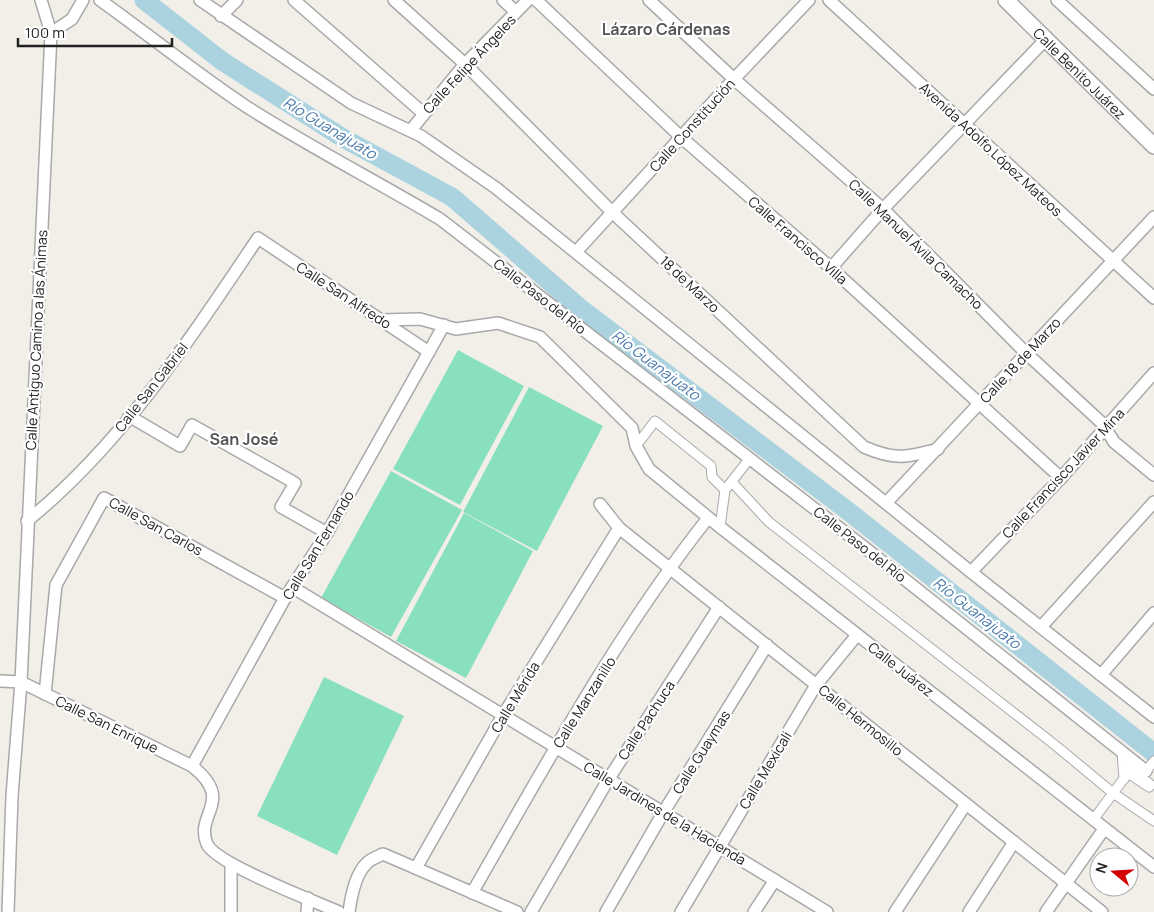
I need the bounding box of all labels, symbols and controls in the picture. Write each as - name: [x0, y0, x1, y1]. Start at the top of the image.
- street label: Calle Felipe Ángeles: [418, 10, 520, 118]
- scale bar: [18, 15, 171, 47]
- district label: Lázaro Cárdenas: [602, 18, 731, 40]
- text: 100 m: [25, 22, 65, 43]
- street label: Calle Benito Juárez: [1030, 23, 1131, 123]
- street label: Calle Constitución: [645, 74, 739, 176]
- street label: Avenida Adolfo López Mateos: [915, 78, 1067, 220]
- water label: Río Guanajuato: [279, 92, 382, 165]
- street label: Calle Manuel Ávila Camacho: [845, 175, 987, 313]
- street label: Calle Francisco Villa: [744, 192, 852, 288]
- street label: Calle Antiguo Camino a las Ánimas: [21, 229, 51, 451]
- street label: 18 de Marzo: [656, 251, 724, 317]
- street label: Calle Paso del Río: [490, 254, 590, 338]
- street label: Calle San Alfredo: [293, 257, 395, 333]
- street label: Calle 18 de Marzo: [975, 313, 1065, 407]
- water label: Río Guanajuato: [608, 325, 705, 406]
- street label: Calle San Gabriel: [110, 338, 192, 436]
- street label: Calle Francisco Javier Mina: [998, 404, 1128, 542]
- district label: San José: [210, 428, 279, 450]
- street label: Calle San Fernando: [278, 487, 358, 603]
- street label: Calle San Carlos: [106, 492, 206, 560]
- street label: Calle Paso del Río: [810, 502, 910, 586]
- water label: Río Guanajuato: [929, 572, 1026, 654]
- street label: Calle Juárez: [864, 637, 938, 701]
- street label: Calle Manzanillo: [548, 653, 620, 751]
- street label: Calle Mérida: [486, 658, 544, 736]
- street label: Calle Pachuca: [613, 677, 679, 763]
- street label: Calle Hermosillo: [815, 680, 907, 760]
- street label: Calle San Enrique: [52, 691, 162, 757]
- street label: Calle Guaymas: [668, 707, 734, 797]
- street label: Calle Mexicali: [734, 728, 796, 812]
- street label: Calle Jardines de la Hacienda: [580, 757, 750, 869]
- north arrow: [1089, 847, 1139, 897]
- text: N: [1091, 860, 1112, 876]

